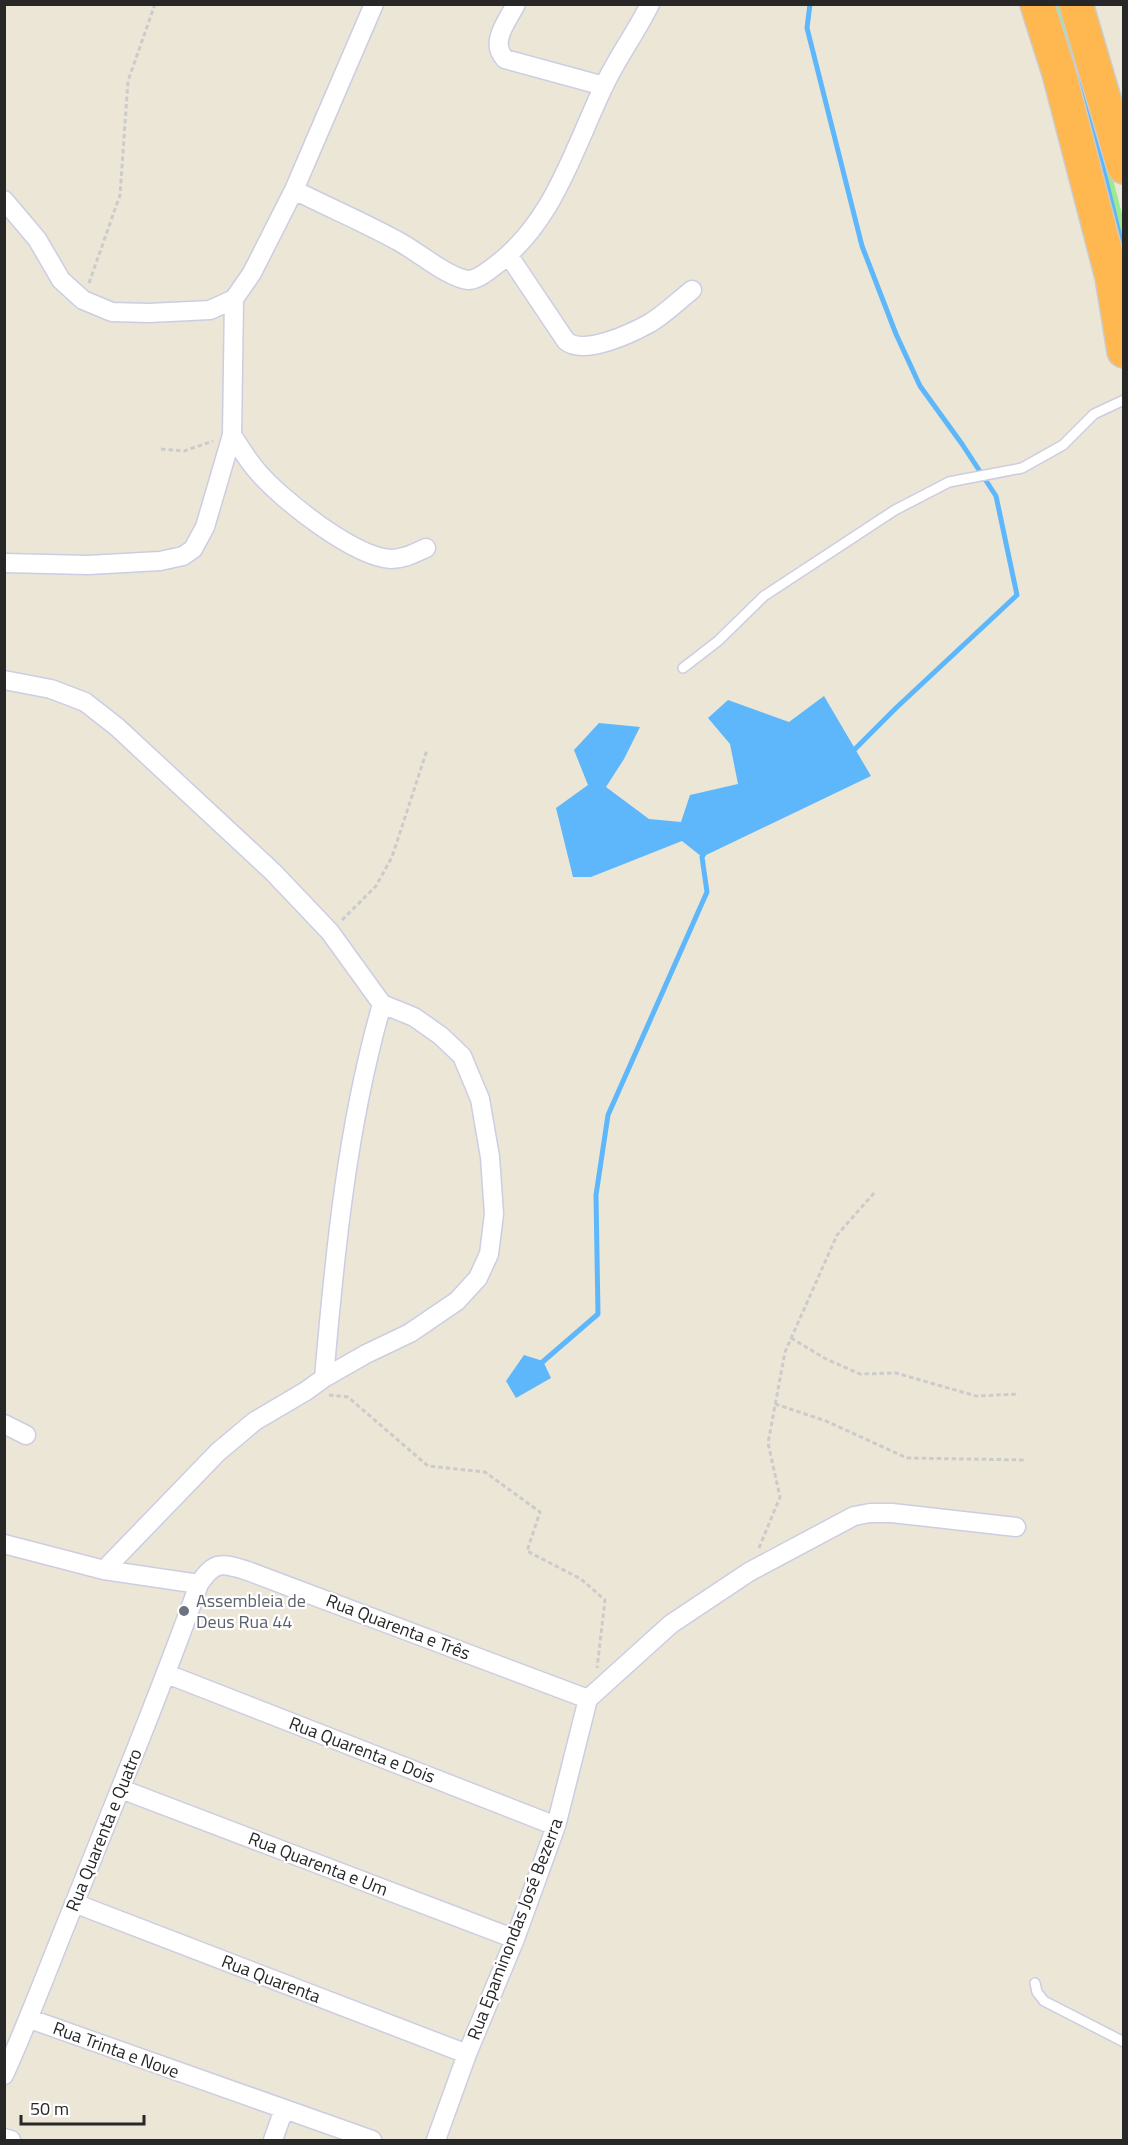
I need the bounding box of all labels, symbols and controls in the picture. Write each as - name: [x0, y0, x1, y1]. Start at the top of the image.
- place label: Assembleia de Deus Rua 44: [196, 1587, 306, 1635]
- street label: Rua Quarenta e Três: [322, 1587, 474, 1666]
- marker: Assembleia de Deus Rua 44: [177, 1604, 191, 1618]
- street label: Rua Quarenta e Dois: [285, 1709, 439, 1790]
- street label: Rua Quarenta e Quatro: [59, 1744, 149, 1915]
- street label: Rua Epaminondas José Bezerra: [460, 1814, 569, 2044]
- street label: Rua Quarenta e Um: [244, 1824, 392, 1903]
- street label: Rua Quarenta: [218, 1947, 325, 2010]
- street label: Rua Trinta e Nove: [49, 2014, 183, 2085]
- scale bar: [21, 2088, 144, 2126]
- text: 50 m: [30, 2095, 69, 2122]

